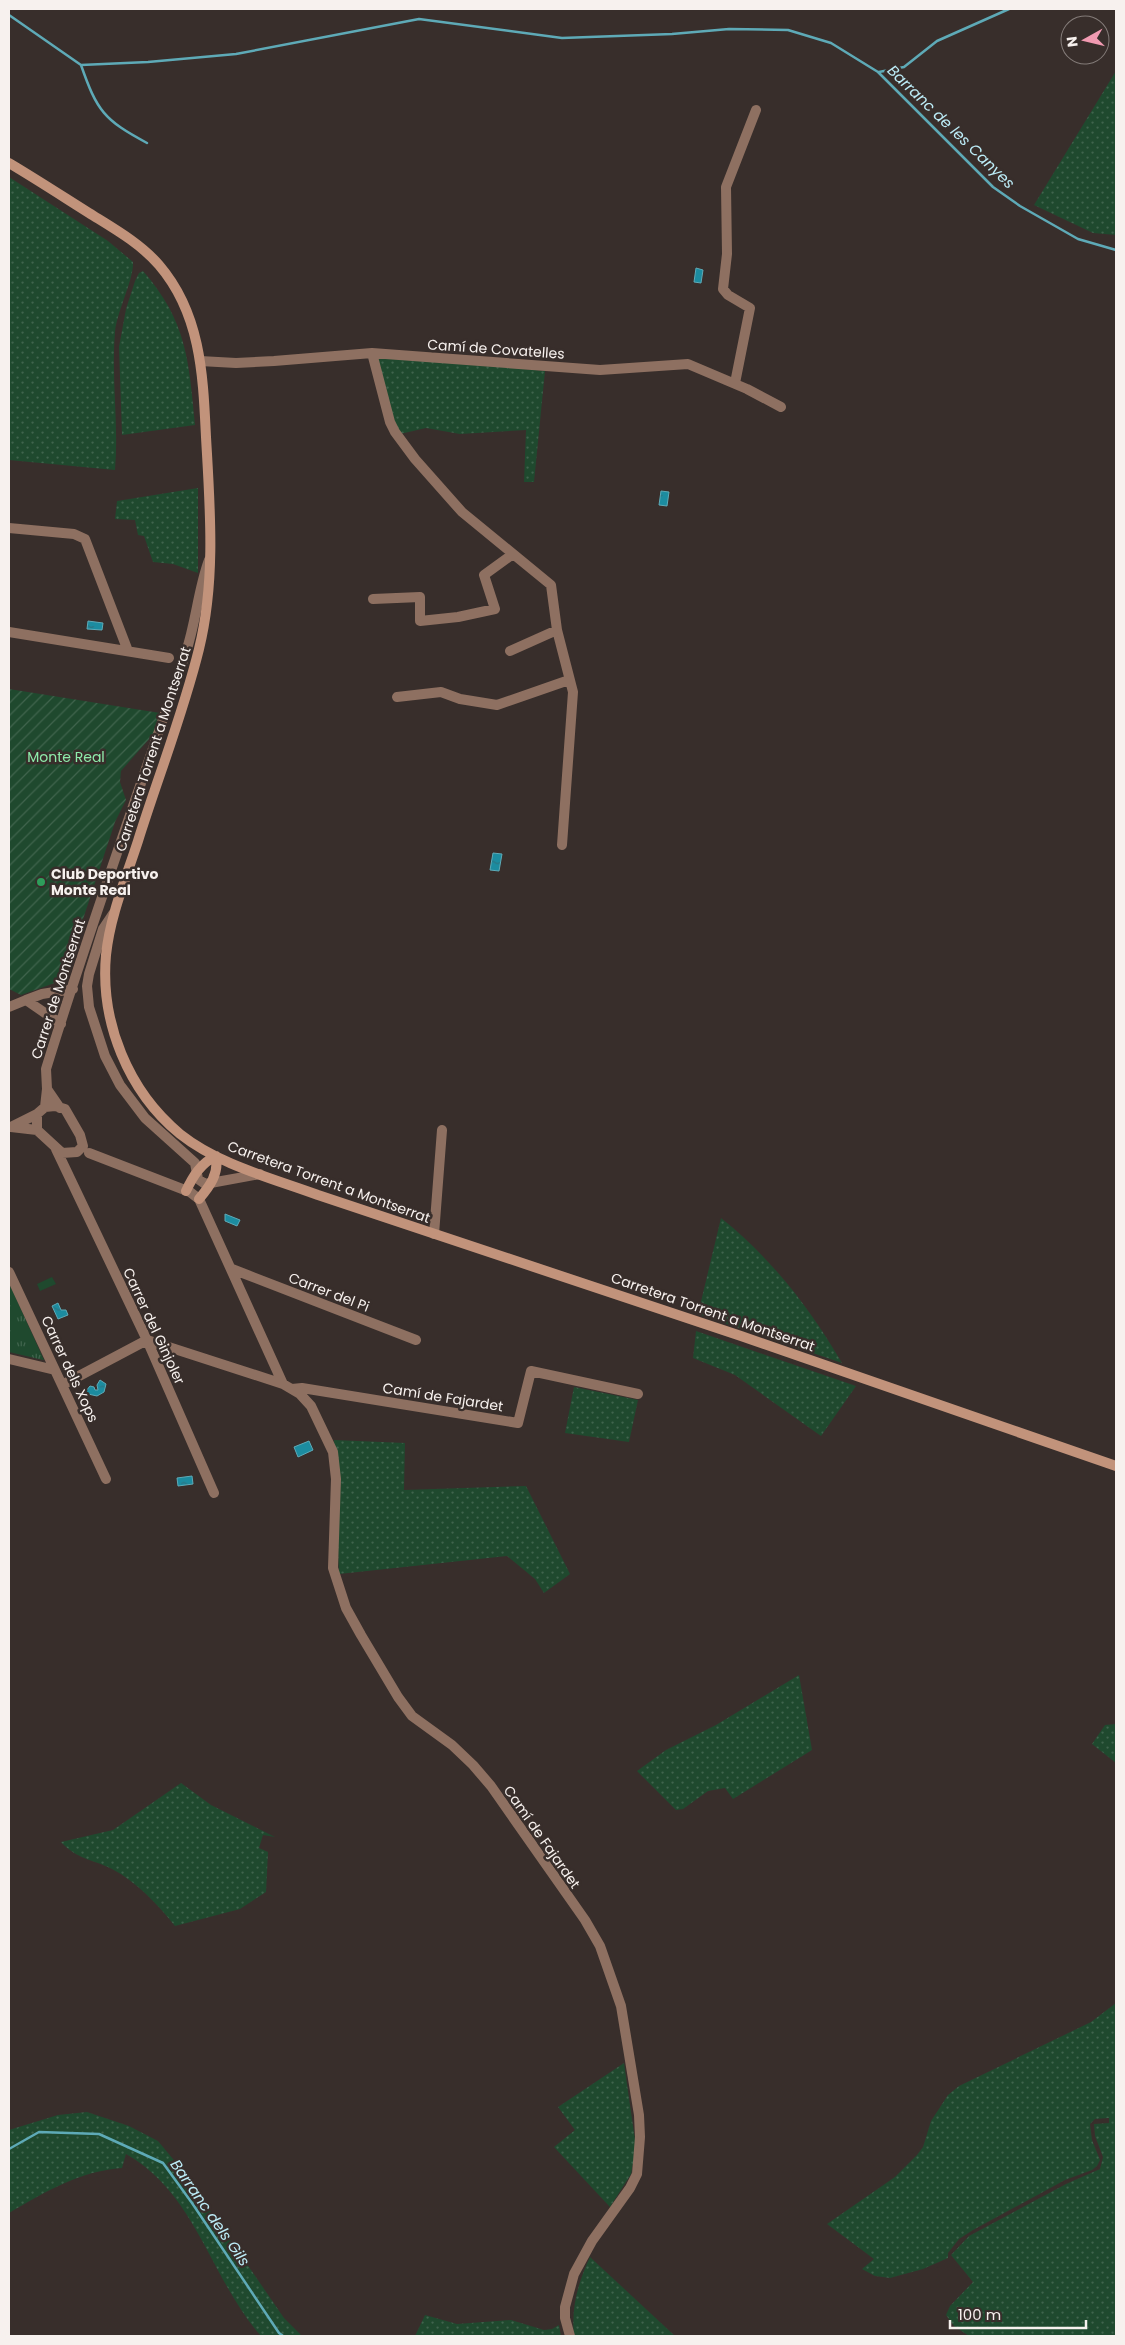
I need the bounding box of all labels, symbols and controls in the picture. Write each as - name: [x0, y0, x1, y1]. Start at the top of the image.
- north arrow: [1060, 15, 1110, 65]
- text: N: [1061, 35, 1083, 48]
- water label: Barranc de les Canyes: [883, 60, 1020, 193]
- street label: Camí de Covatelles: [427, 334, 565, 364]
- street label: Carretera Torrent a Montserrat: [110, 644, 196, 854]
- park label: Monte Real: [27, 747, 105, 767]
- place label: Club Deportivo Monte Real: [51, 864, 159, 900]
- marker: Club Deportivo Monte Real: [35, 876, 47, 888]
- street label: Carrer de Montserrat: [26, 916, 90, 1062]
- street label: Carretera Torrent a Montserrat: [225, 1136, 433, 1228]
- street label: Carrer del Ginjoler: [118, 1264, 190, 1388]
- street label: Carrer del Pi: [286, 1267, 372, 1317]
- street label: Carretera Torrent a Montserrat: [608, 1268, 818, 1356]
- street label: Carrer dels Xops: [37, 1312, 103, 1426]
- street label: Camí de Fajardet: [381, 1378, 505, 1416]
- street label: Camí de Fajardet: [499, 1781, 585, 1893]
- water label: Barranc dels Gils: [166, 2155, 255, 2271]
- scale bar: [950, 2298, 1086, 2330]
- text: 100 m: [958, 2304, 1001, 2325]

